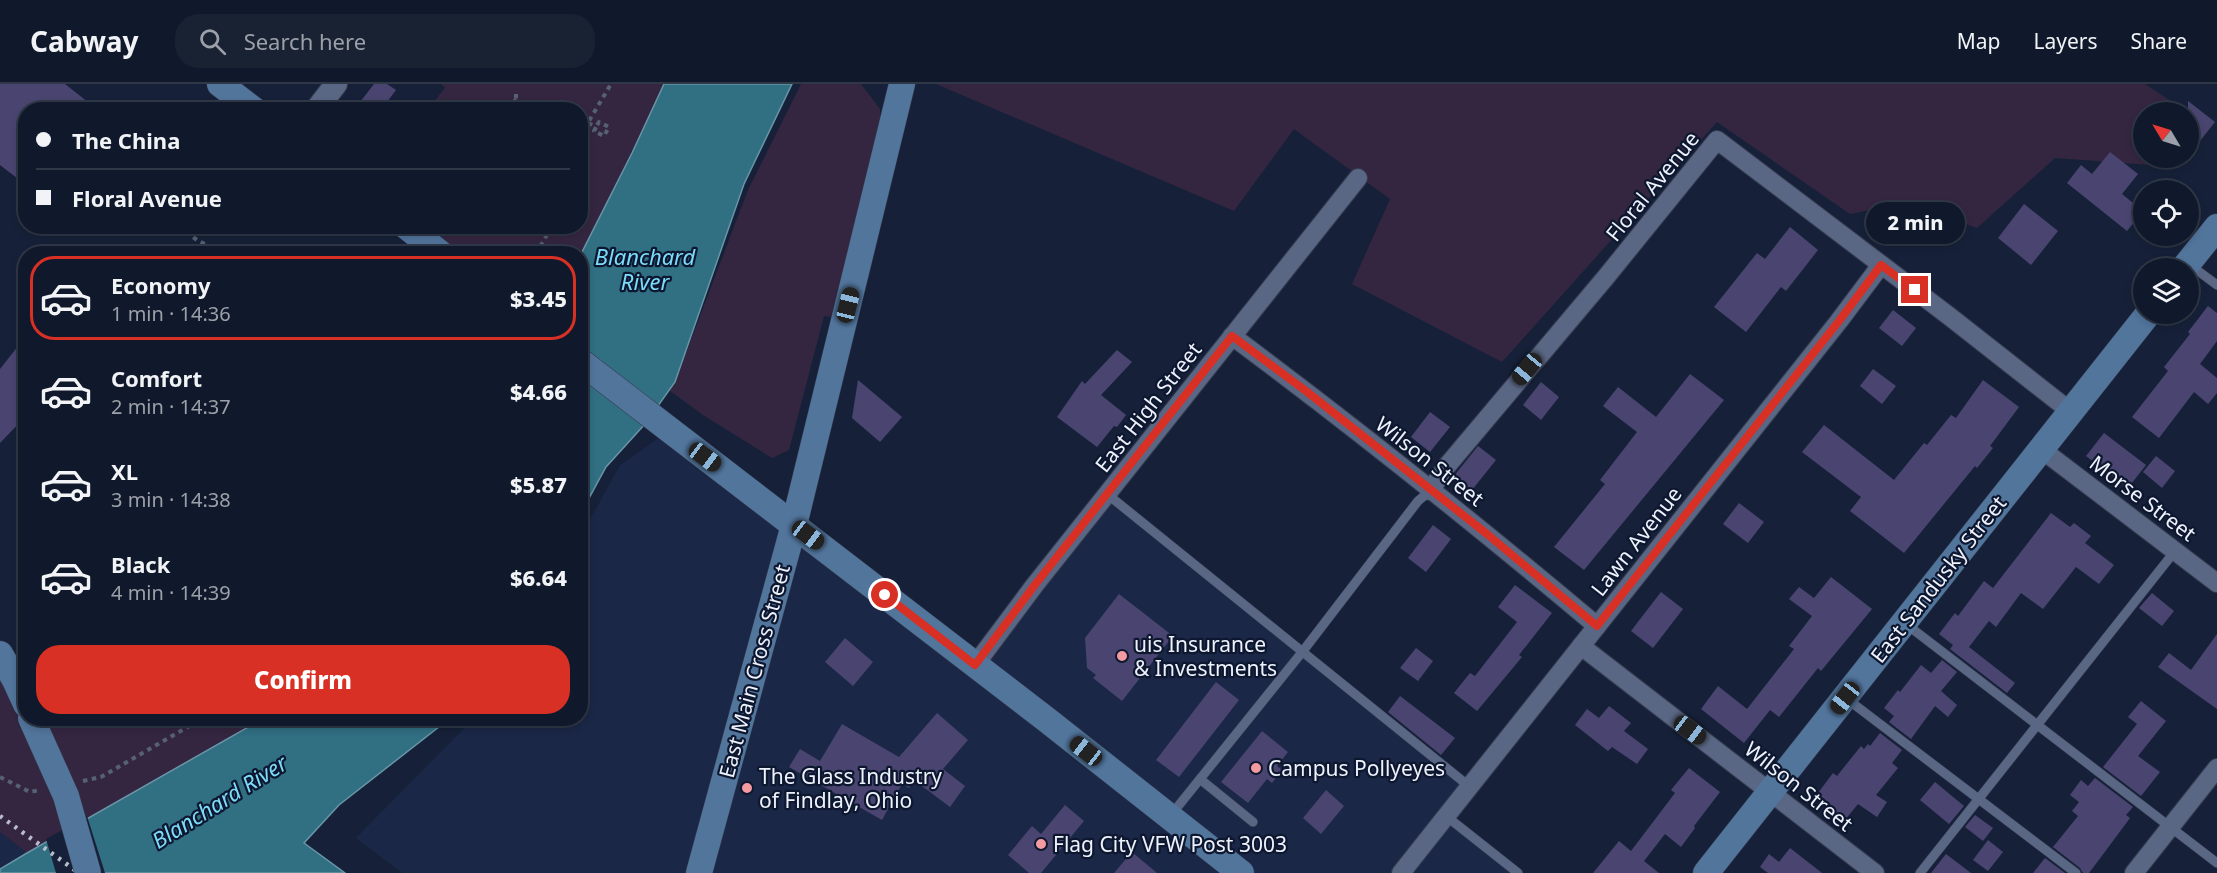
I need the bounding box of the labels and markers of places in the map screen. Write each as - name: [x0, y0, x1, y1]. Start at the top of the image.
- place label: uis Insurance & Investments: [1134, 630, 1277, 682]
- marker: uis Insurance & Investments: [1115, 649, 1129, 663]
- place label: Campus Pollyeyes: [1268, 754, 1445, 782]
- marker: Campus Pollyeyes: [1249, 761, 1263, 775]
- place label: The Glass Industry of Findlay, Ohio: [759, 762, 942, 814]
- marker: The Glass Industry of Findlay, Ohio: [740, 781, 754, 795]
- place label: Flag City VFW Post 3003: [1053, 830, 1287, 858]
- marker: Flag City VFW Post 3003: [1034, 837, 1048, 851]

